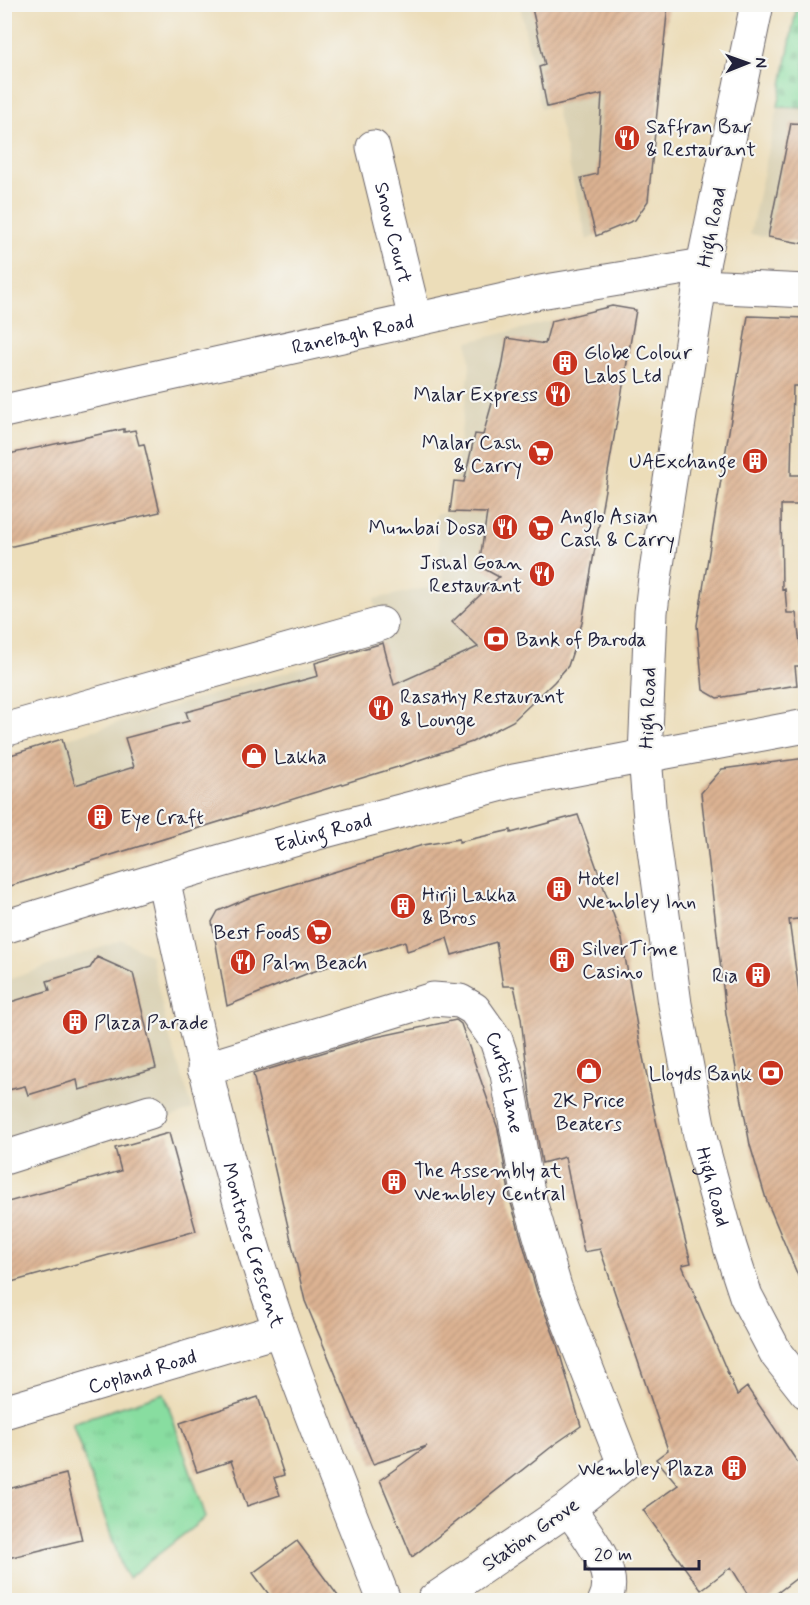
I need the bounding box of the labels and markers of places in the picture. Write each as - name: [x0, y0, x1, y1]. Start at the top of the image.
- place label: Saffran Bar & Restaurant: [646, 114, 756, 164]
- restaurant icon: Saffran Bar & Restaurant: [612, 123, 642, 153]
- place label: Globe Colour Labs Ltd: [584, 340, 693, 390]
- building icon: Globe Colour Labs Ltd: [550, 348, 580, 378]
- restaurant icon: Malar Express: [543, 379, 573, 409]
- place label: Malar Express: [413, 382, 538, 409]
- place label: Malar Cash & Carry: [422, 430, 522, 480]
- supermarket icon: Malar Cash & Carry: [526, 438, 556, 468]
- building icon: UAExchange: [740, 446, 770, 476]
- place label: UAExchange: [629, 449, 736, 478]
- place label: Anglo Asian Cash & Carry: [560, 504, 675, 554]
- restaurant icon: Mumbai Dosa: [490, 512, 520, 542]
- supermarket icon: Anglo Asian Cash & Carry: [526, 513, 556, 543]
- place label: Mumbai Dosa: [369, 515, 486, 542]
- place label: Jishal Goan Restaurant: [420, 550, 522, 600]
- restaurant icon: Jishal Goan Restaurant: [527, 559, 557, 589]
- bank icon: Bank of Baroda: [481, 624, 511, 654]
- place label: Bank of Baroda: [516, 627, 647, 654]
- place label: Rasathy Restaurant & Lounge: [400, 684, 565, 735]
- restaurant icon: Rasathy Restaurant & Lounge: [366, 693, 396, 723]
- shop icon: Lakha: [239, 741, 269, 771]
- place label: Lakha: [274, 744, 327, 771]
- building icon: Eye Craft: [85, 802, 115, 832]
- place label: Eye Craft: [120, 805, 204, 832]
- place label: Hotel Wembley Inn: [578, 866, 696, 916]
- building icon: Hotel Wembley Inn: [544, 874, 574, 904]
- place label: Hirji Lakha & Bros: [422, 882, 517, 932]
- building icon: Hirji Lakha & Bros: [388, 891, 418, 921]
- supermarket icon: Best Foods: [304, 917, 334, 947]
- place label: Best Foods: [214, 920, 300, 947]
- place label: SilverTime Casino: [582, 936, 678, 986]
- building icon: SilverTime Casino: [547, 945, 577, 975]
- restaurant icon: Palm Beach: [228, 947, 258, 977]
- place label: Palm Beach: [262, 950, 367, 977]
- building icon: Ria: [743, 960, 773, 990]
- place label: Ria: [712, 963, 738, 990]
- building icon: Plaza Parade: [60, 1007, 90, 1037]
- place label: Plaza Parade: [94, 1010, 208, 1037]
- shop icon: 2K Price Beaters: [574, 1056, 604, 1086]
- bank icon: Lloyds Bank: [756, 1058, 786, 1088]
- place label: Lloyds Bank: [649, 1061, 752, 1088]
- place label: 2K Price Beaters: [553, 1088, 625, 1138]
- place label: The Assembly at Wembley Central: [414, 1158, 566, 1208]
- building icon: The Assembly at Wembley Central: [379, 1167, 409, 1197]
- building icon: Wembley Plaza: [719, 1453, 749, 1483]
- place label: Wembley Plaza: [578, 1456, 714, 1483]

